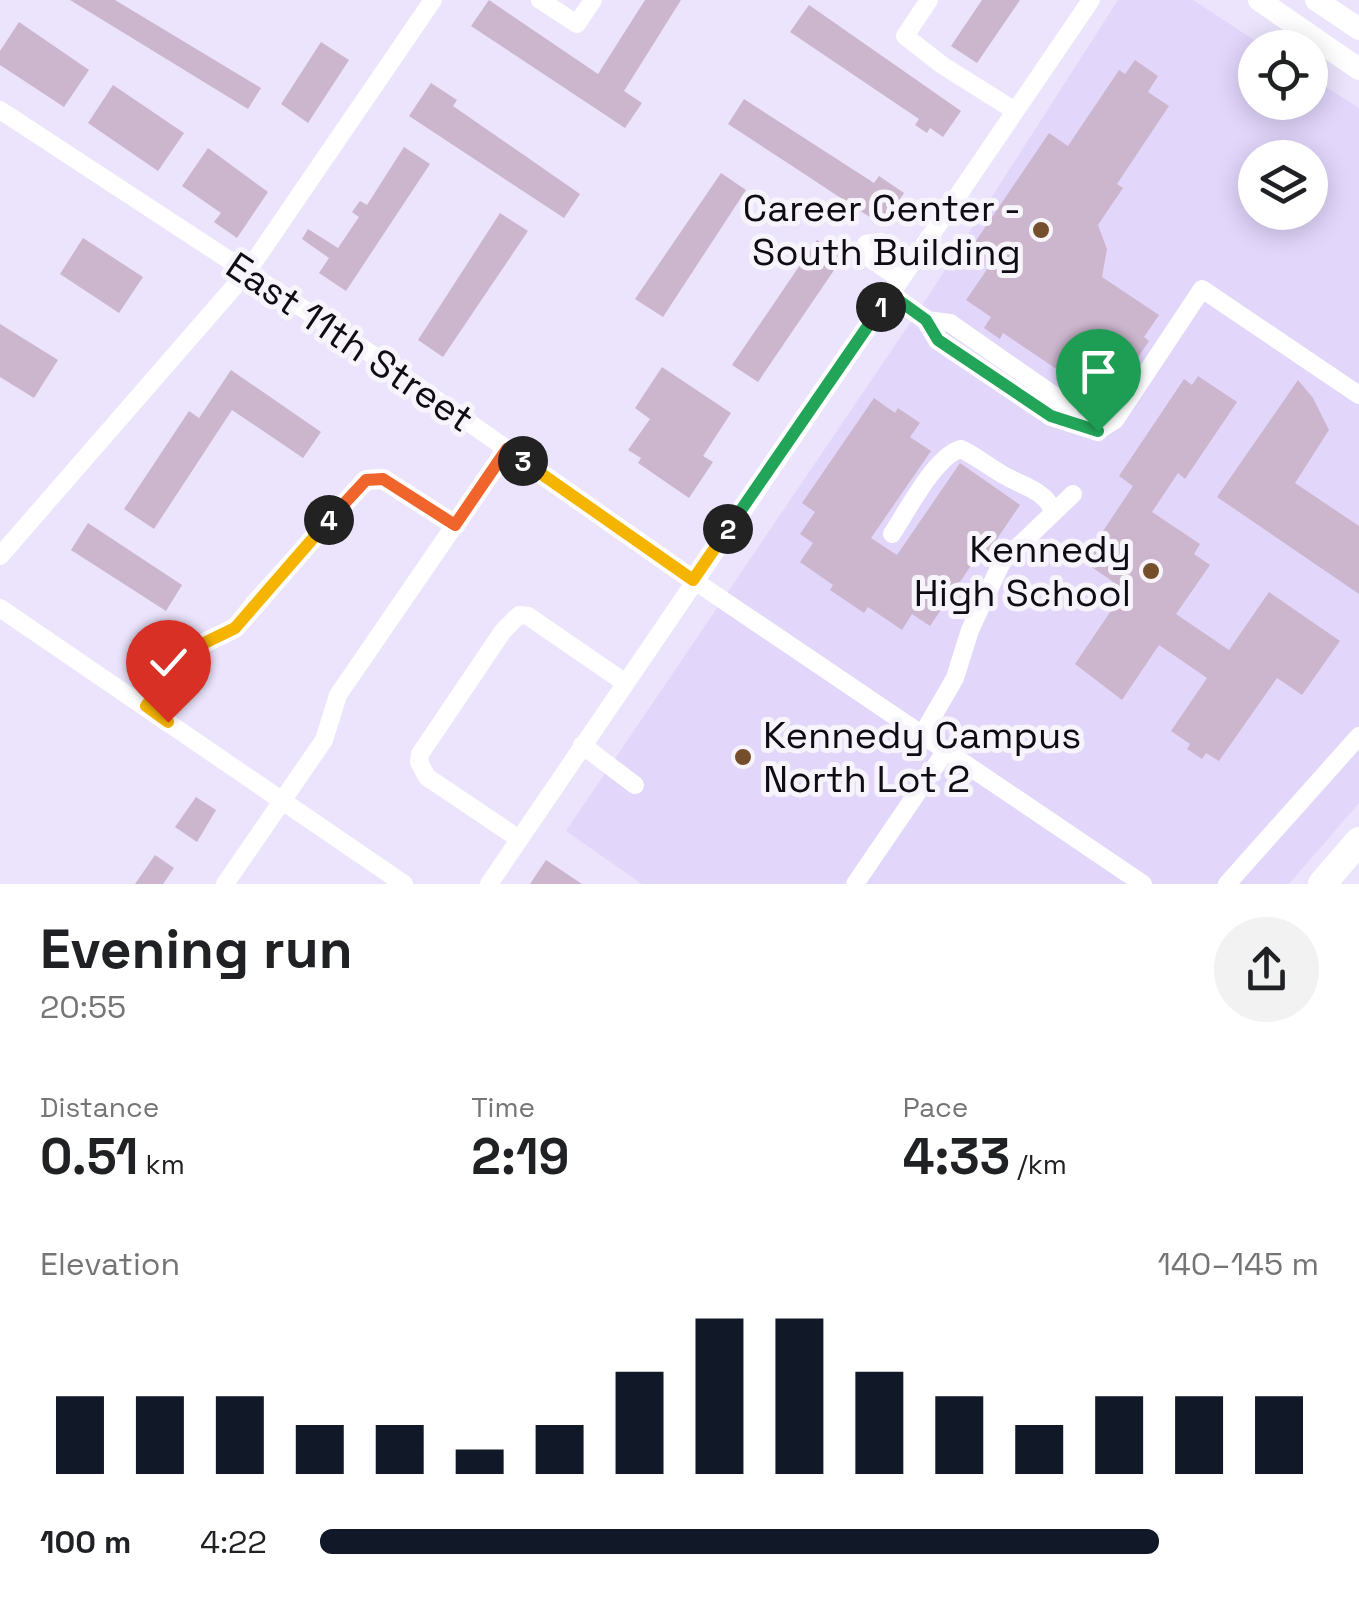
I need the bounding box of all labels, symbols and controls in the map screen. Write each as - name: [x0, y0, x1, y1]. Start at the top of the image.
- map controls: [1238, 30, 1328, 230]
- button: locate: [1238, 30, 1328, 120]
- button: layers: [1238, 140, 1328, 230]
- place label: Career Center - South Building: [743, 184, 1021, 276]
- marker: Career Center - South Building: [1030, 219, 1052, 241]
- street label: East 11th Street: [217, 241, 483, 443]
- pin: 1: [856, 282, 906, 332]
- text: 1: [875, 289, 887, 325]
- pin: [1056, 329, 1141, 432]
- icon: arrive: [1071, 344, 1126, 399]
- pin: 3: [498, 436, 548, 486]
- text: 3: [514, 443, 532, 479]
- pin: 4: [304, 495, 354, 545]
- text: 4: [320, 502, 338, 538]
- pin: 2: [703, 504, 753, 554]
- text: 2: [720, 511, 736, 547]
- place label: Kennedy High School: [914, 525, 1131, 617]
- marker: Kennedy High School: [1140, 560, 1162, 582]
- pin: [126, 620, 211, 723]
- icon: check: [141, 635, 196, 690]
- place label: Kennedy Campus North Lot 2: [763, 711, 1081, 803]
- marker: Kennedy Campus North Lot 2: [732, 746, 754, 768]
- text: Evening run: [40, 914, 353, 984]
- button: share: [1214, 917, 1319, 1022]
- text: 20:55: [40, 987, 126, 1027]
- text: Distance: [40, 1089, 159, 1125]
- text: Time: [471, 1089, 535, 1125]
- text: Pace: [903, 1089, 968, 1125]
- text: 0.51: [40, 1125, 138, 1189]
- text: 2:19: [471, 1125, 569, 1189]
- text: 4:33: [903, 1125, 1010, 1189]
- text: km: [138, 1146, 185, 1182]
- text: /km: [1010, 1146, 1067, 1182]
- text: Elevation: [40, 1244, 180, 1284]
- text: 140–145 m: [1157, 1244, 1319, 1284]
- text: 100 m: [40, 1522, 131, 1562]
- text: 4:22: [200, 1522, 267, 1562]

